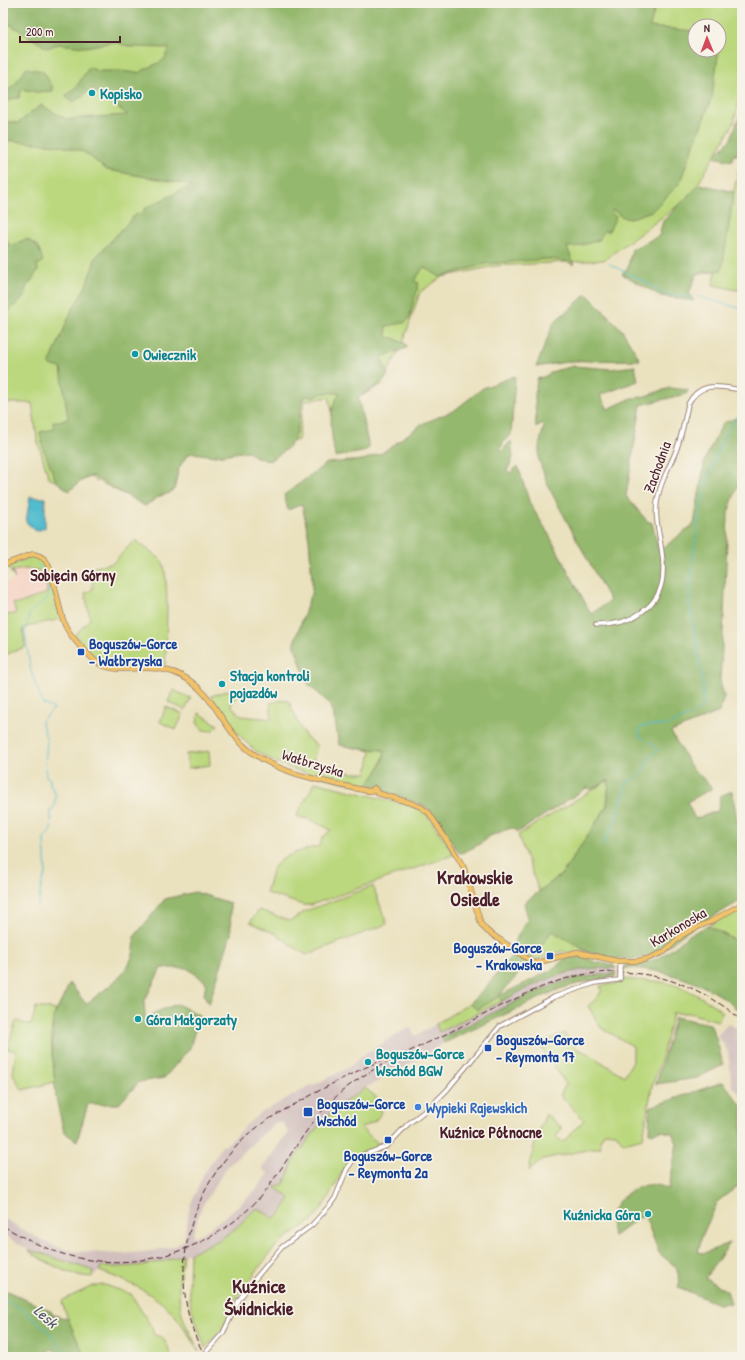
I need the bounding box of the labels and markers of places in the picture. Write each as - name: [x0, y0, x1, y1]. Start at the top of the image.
- place label: Kopisko: [100, 83, 142, 105]
- marker: Kopisko: [87, 88, 97, 98]
- place label: Owiecznik: [143, 344, 197, 365]
- marker: Owiecznik: [130, 349, 140, 359]
- place label: Boguszów-Gorce - Wałbrzyska: [89, 633, 177, 672]
- marker: Boguszów-Gorce - Wałbrzyska: [76, 647, 86, 657]
- place label: Stacja kontroli pojazdów: [230, 665, 310, 704]
- marker: Stacja kontroli pojazdów: [217, 679, 227, 689]
- place label: Boguszów-Gorce - Krakowska: [454, 937, 542, 975]
- marker: Boguszów-Gorce - Krakowska: [545, 951, 555, 961]
- place label: Góra Małgorzaty: [146, 1009, 238, 1031]
- marker: Góra Małgorzaty: [133, 1014, 143, 1024]
- place label: Boguszów-Gorce - Reymonta 17: [496, 1029, 584, 1068]
- place label: Boguszów-Gorce Wschód BGW: [376, 1043, 464, 1081]
- marker: Boguszów-Gorce - Reymonta 17: [483, 1043, 493, 1053]
- marker: Boguszów-Gorce Wschód BGW: [363, 1057, 373, 1067]
- place label: Boguszów-Gorce Wschód: [317, 1093, 405, 1131]
- place label: Wypieki Rajewskich: [426, 1097, 528, 1119]
- marker: Wypieki Rajewskich: [413, 1102, 423, 1112]
- marker: Boguszów-Gorce Wschód: [302, 1106, 314, 1118]
- marker: Boguszów-Gorce - Reymonta 2a: [383, 1135, 393, 1145]
- place label: Boguszów-Gorce - Reymonta 2a: [344, 1145, 432, 1184]
- place label: Kuźnicka Góra: [563, 1204, 640, 1225]
- marker: Kuźnicka Góra: [643, 1209, 653, 1219]

